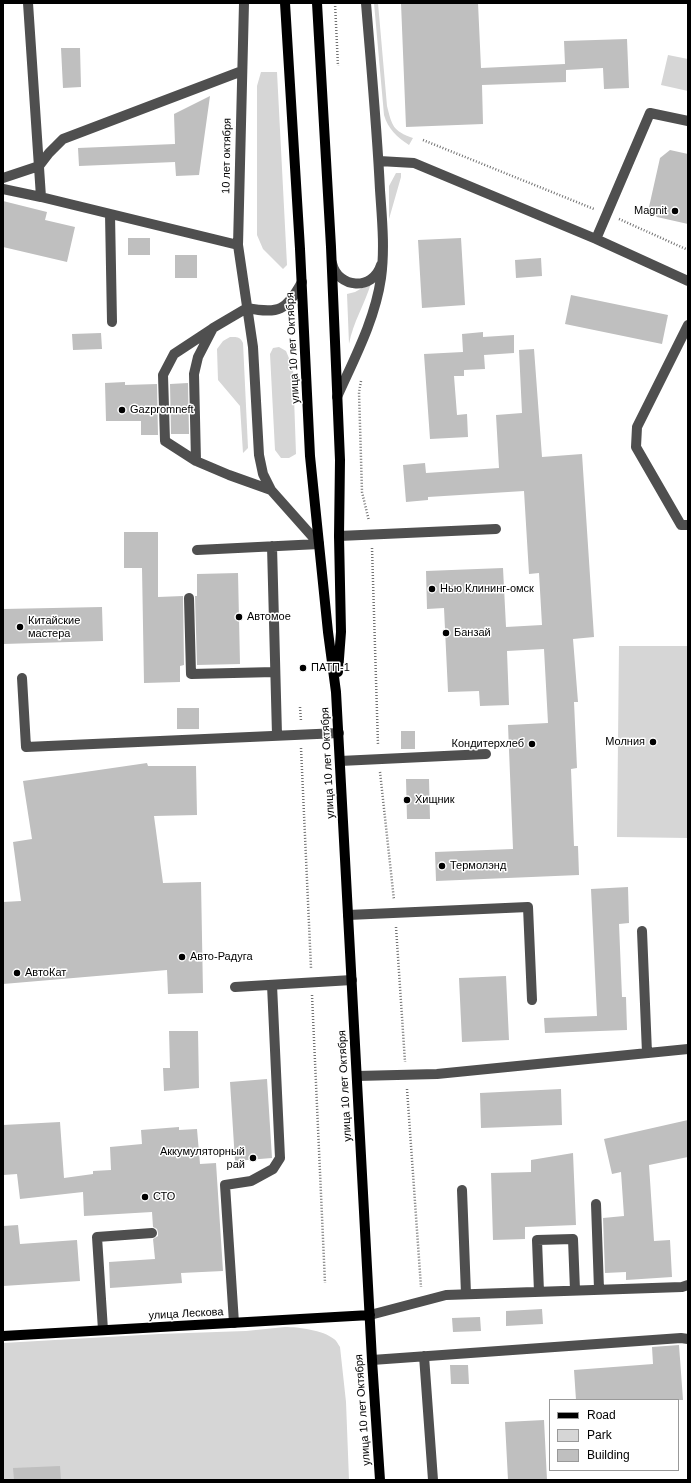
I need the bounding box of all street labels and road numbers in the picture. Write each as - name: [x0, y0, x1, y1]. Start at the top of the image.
- street label: 10 лет октября: [220, 118, 234, 194]
- street label: улица 10 лет Октября: [283, 292, 303, 404]
- street label: улица 10 лет Октября: [318, 707, 338, 819]
- street label: улица 10 лет Октября: [335, 1030, 355, 1142]
- street label: улица Лескова: [148, 1305, 224, 1323]
- street label: улица 10 лет Октября: [353, 1354, 373, 1466]

